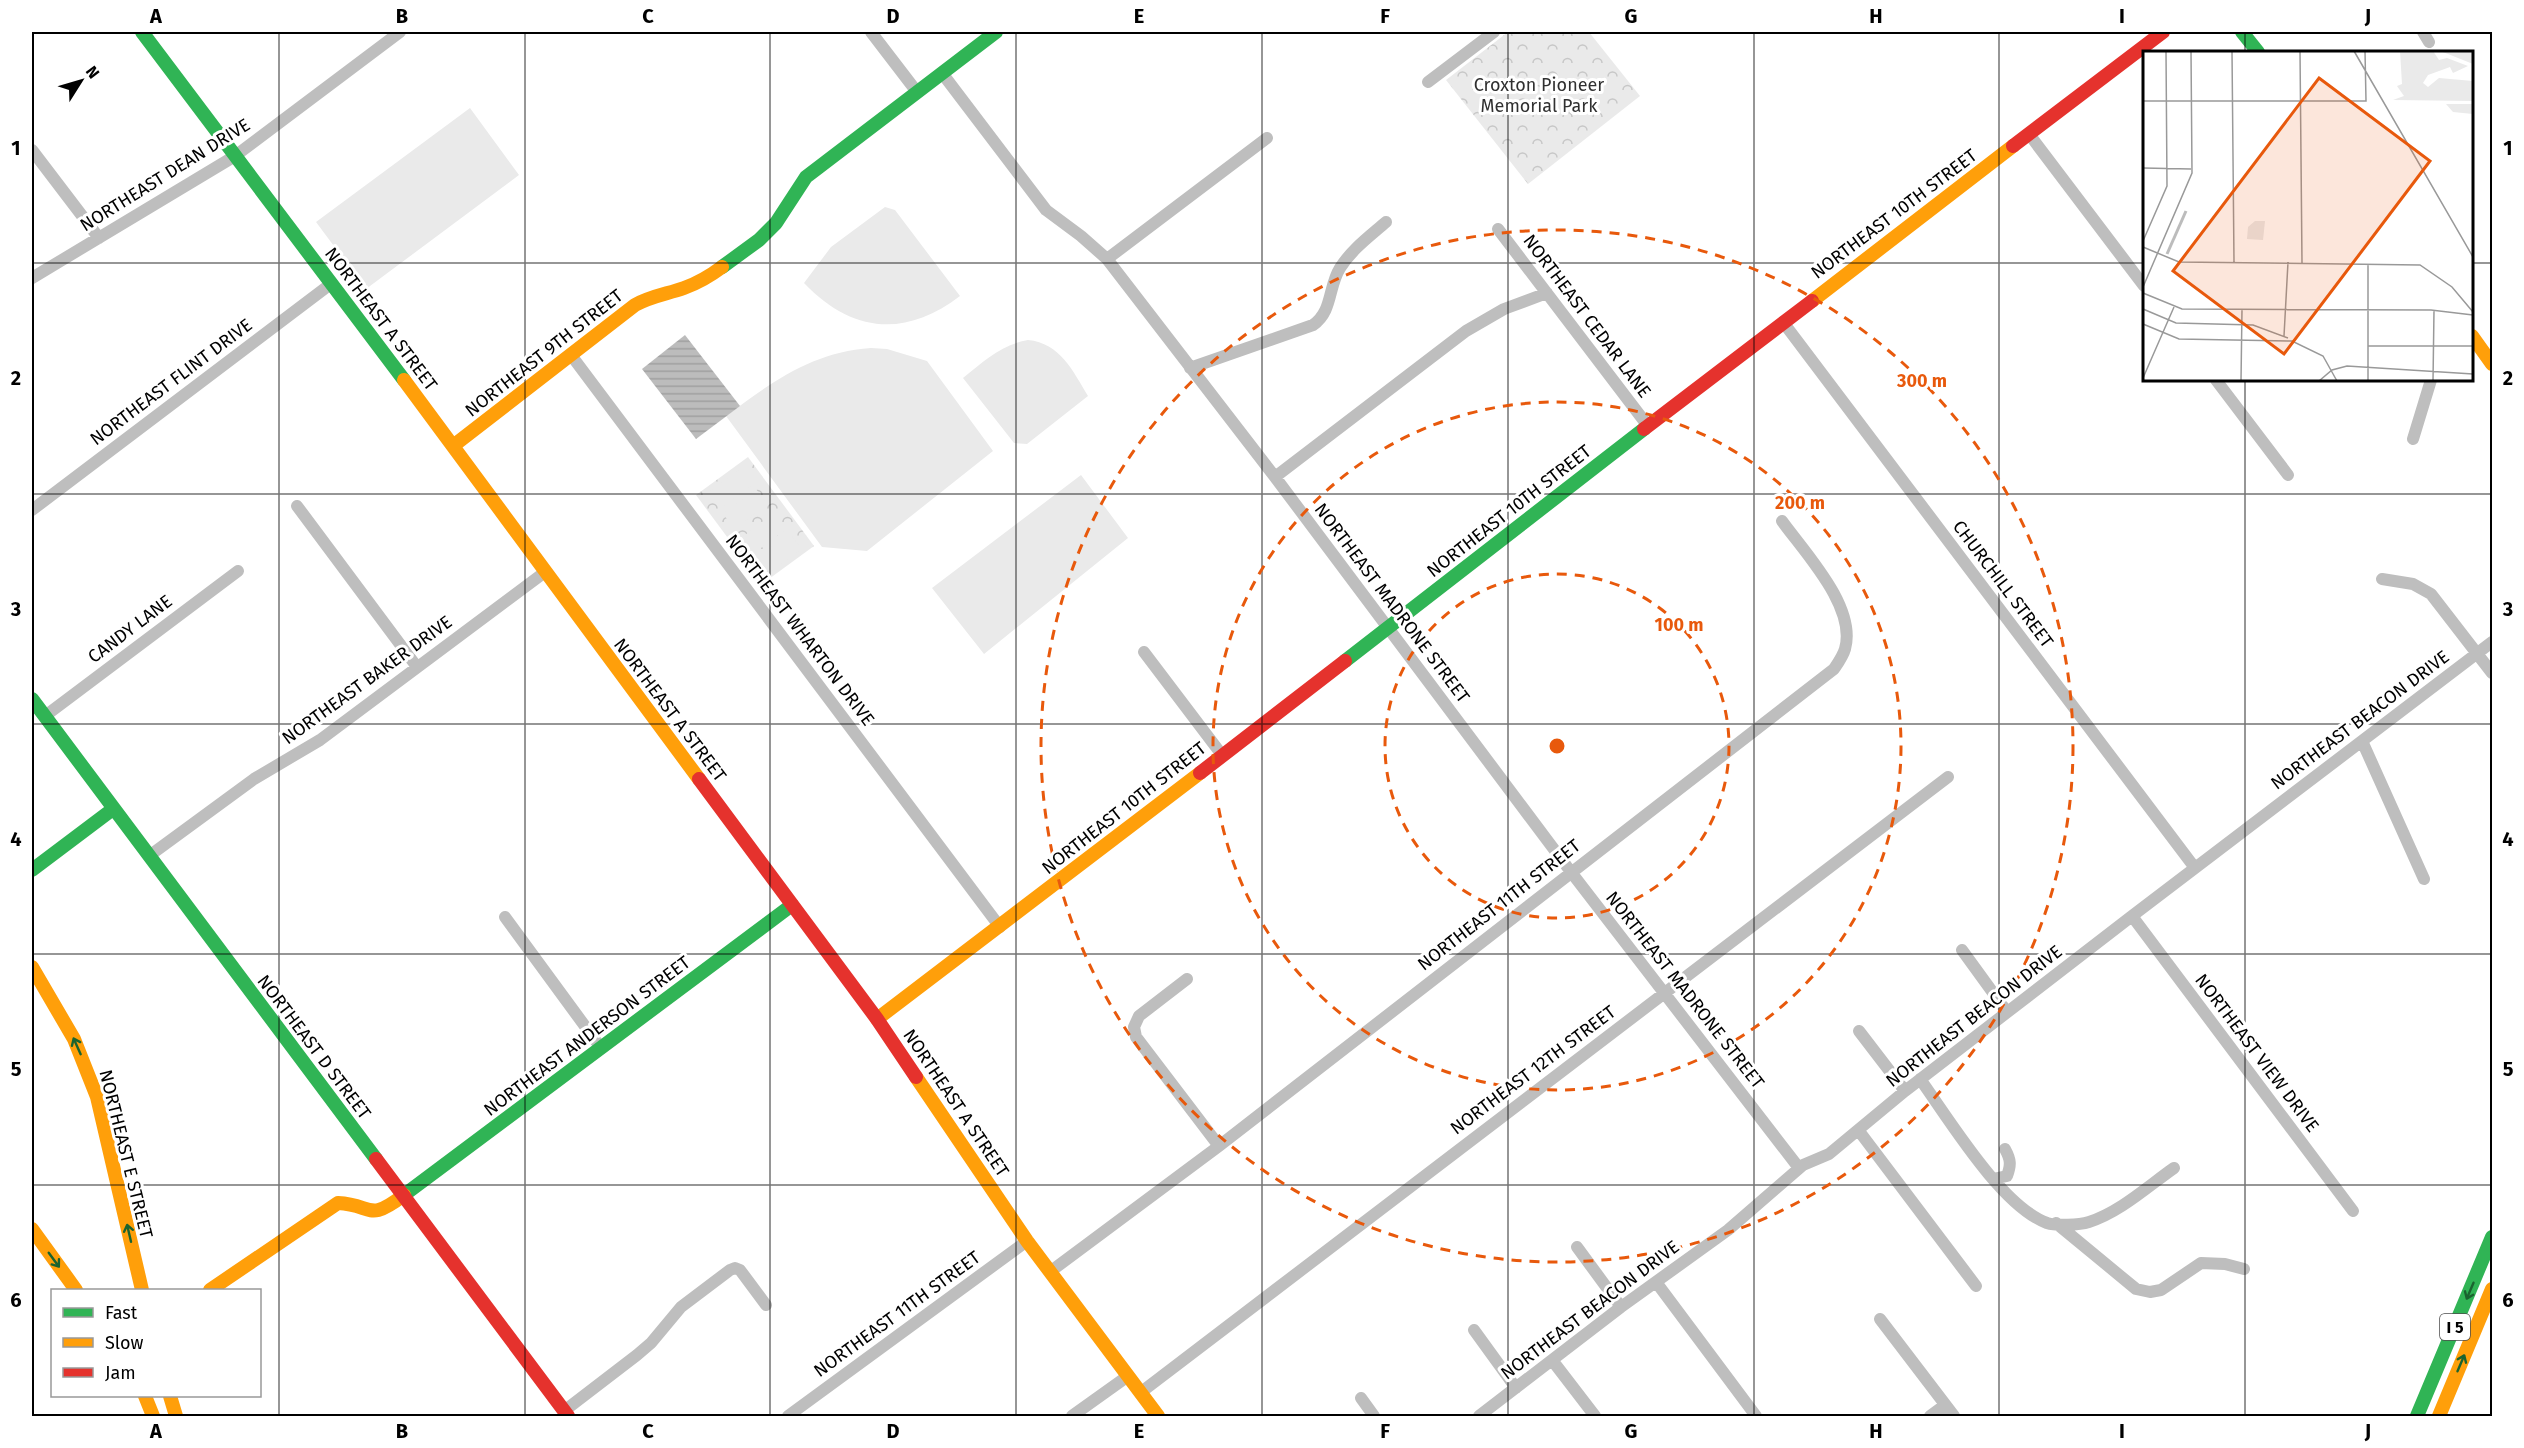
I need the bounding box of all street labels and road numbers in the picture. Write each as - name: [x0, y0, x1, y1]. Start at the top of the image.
- street label: NORTHEAST DEAN DRIVE: [76, 114, 254, 236]
- street label: NORTHEAST 10TH STREET: [1807, 144, 1982, 284]
- street label: NORTHEAST CEDAR LANE: [1518, 230, 1656, 402]
- street label: NORTHEAST A STREET: [320, 243, 442, 395]
- street label: NORTHEAST 9TH STREET: [461, 284, 628, 421]
- street label: NORTHEAST FLINT DRIVE: [86, 314, 256, 450]
- street label: NORTHEAST 10TH STREET: [1423, 440, 1596, 582]
- street label: NORTHEAST MADRONE STREET: [1310, 499, 1475, 708]
- street label: CHURCHILL STREET: [1948, 516, 2058, 652]
- street label: NORTHEAST WHARTON DRIVE: [721, 530, 879, 730]
- street label: CANDY LANE: [84, 590, 176, 668]
- street label: NORTHEAST BAKER DRIVE: [278, 611, 456, 749]
- street label: NORTHEAST A STREET: [609, 634, 731, 786]
- street label: NORTHEAST BEACON DRIVE: [2266, 646, 2454, 794]
- street label: NORTHEAST 10TH STREET: [1038, 737, 1211, 879]
- street label: NORTHEAST 11TH STREET: [1413, 834, 1585, 975]
- street label: NORTHEAST MADRONE STREET: [1601, 887, 1769, 1094]
- street label: NORTHEAST BEACON DRIVE: [1881, 940, 2067, 1092]
- street label: NORTHEAST ANDERSON STREET: [480, 951, 695, 1121]
- street label: NORTHEAST VIEW DRIVE: [2190, 970, 2324, 1136]
- street label: NORTHEAST D STREET: [253, 971, 376, 1124]
- street label: NORTHEAST 12TH STREET: [1446, 1000, 1620, 1139]
- street label: NORTHEAST A STREET: [898, 1025, 1014, 1182]
- street label: NORTHEAST E STREET: [94, 1067, 158, 1241]
- street label: NORTHEAST BEACON DRIVE: [1496, 1236, 1684, 1384]
- street label: NORTHEAST 11TH STREET: [810, 1246, 985, 1382]
- road number: I 5: [2440, 1314, 2470, 1340]

